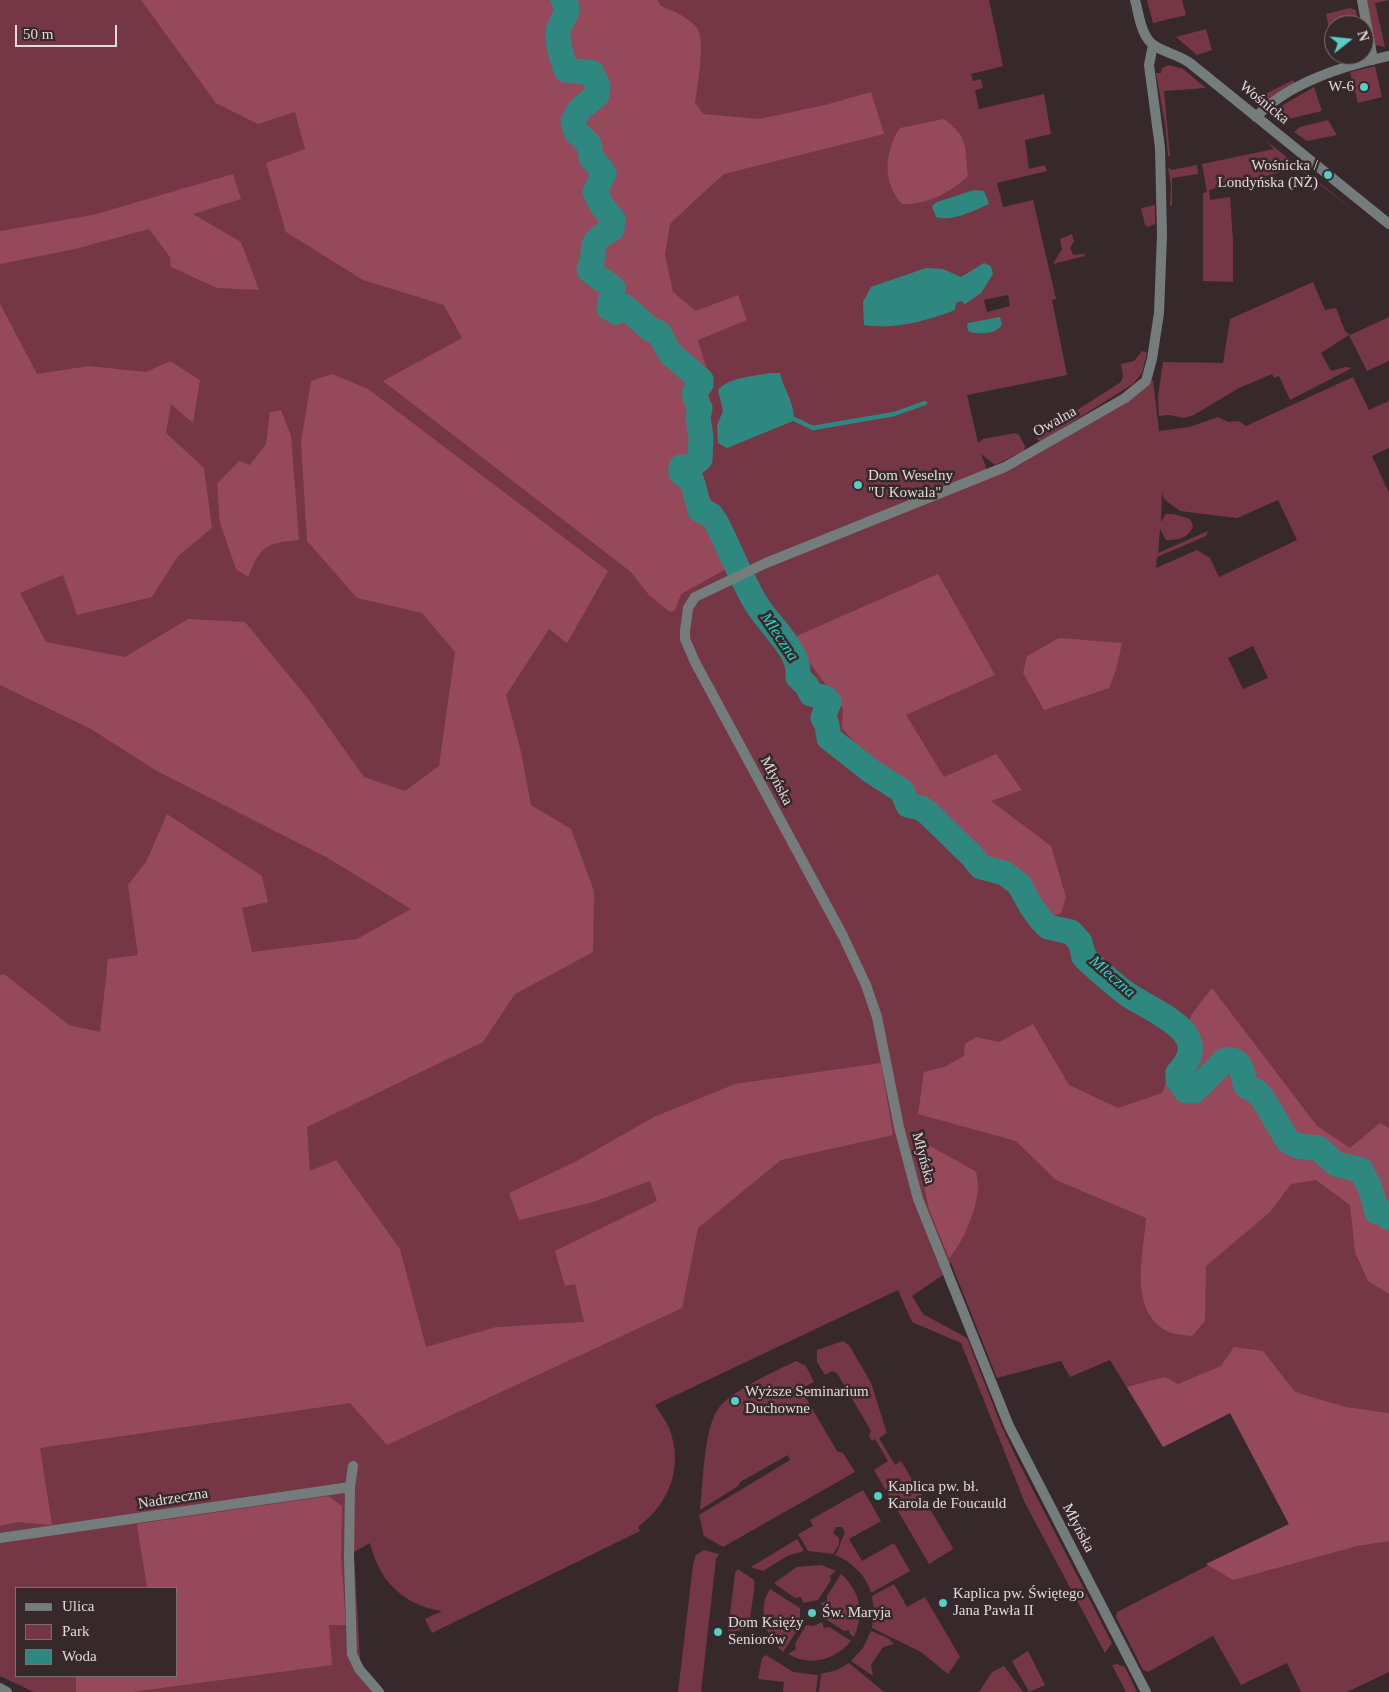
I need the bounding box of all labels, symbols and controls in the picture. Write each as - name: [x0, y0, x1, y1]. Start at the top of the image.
- scale bar: [18, 15, 120, 47]
- north arrow: [1324, 15, 1374, 65]
- text: 50 m: [23, 26, 53, 42]
- text: N: [1354, 29, 1372, 43]
- street label: Wośnicka: [1235, 78, 1293, 128]
- place label: W-6: [1328, 78, 1354, 96]
- marker: W-6: [1358, 81, 1370, 93]
- place label: Wośnicka / Londyńska (NŻ): [1218, 157, 1318, 192]
- marker: Wośnicka / Londyńska (NŻ): [1322, 169, 1334, 181]
- street label: Owalna: [1030, 403, 1080, 441]
- place label: Dom Weselny "U Kowala": [868, 467, 953, 502]
- marker: Dom Weselny "U Kowala": [852, 479, 864, 491]
- water label: Mleczna: [756, 609, 802, 665]
- street label: Młyńska: [756, 754, 796, 808]
- water label: Mleczna: [1085, 952, 1139, 1002]
- street label: Młyńska: [908, 1130, 938, 1186]
- place label: Wyższe Seminarium Duchowne: [745, 1383, 869, 1418]
- marker: Wyższe Seminarium Duchowne: [729, 1395, 741, 1407]
- place label: Kaplica pw. bł. Karola de Foucauld: [888, 1478, 1006, 1513]
- street label: Nadrzeczna: [137, 1485, 209, 1513]
- marker: Kaplica pw. bł. Karola de Foucauld: [872, 1490, 884, 1502]
- street label: Młyńska: [1058, 1501, 1098, 1555]
- place label: Kaplica pw. Świętego Jana Pawła II: [953, 1585, 1084, 1620]
- legend: [15, 1587, 178, 1677]
- marker: Kaplica pw. Świętego Jana Pawła II: [937, 1597, 949, 1609]
- text: Ulica: [62, 1598, 94, 1614]
- place label: Św. Maryja: [822, 1604, 891, 1622]
- marker: Św. Maryja: [806, 1607, 818, 1619]
- place label: Dom Księży Seniorów: [728, 1614, 803, 1649]
- text: Park: [62, 1623, 90, 1639]
- marker: Dom Księży Seniorów: [712, 1626, 724, 1638]
- text: Woda: [62, 1648, 97, 1664]

